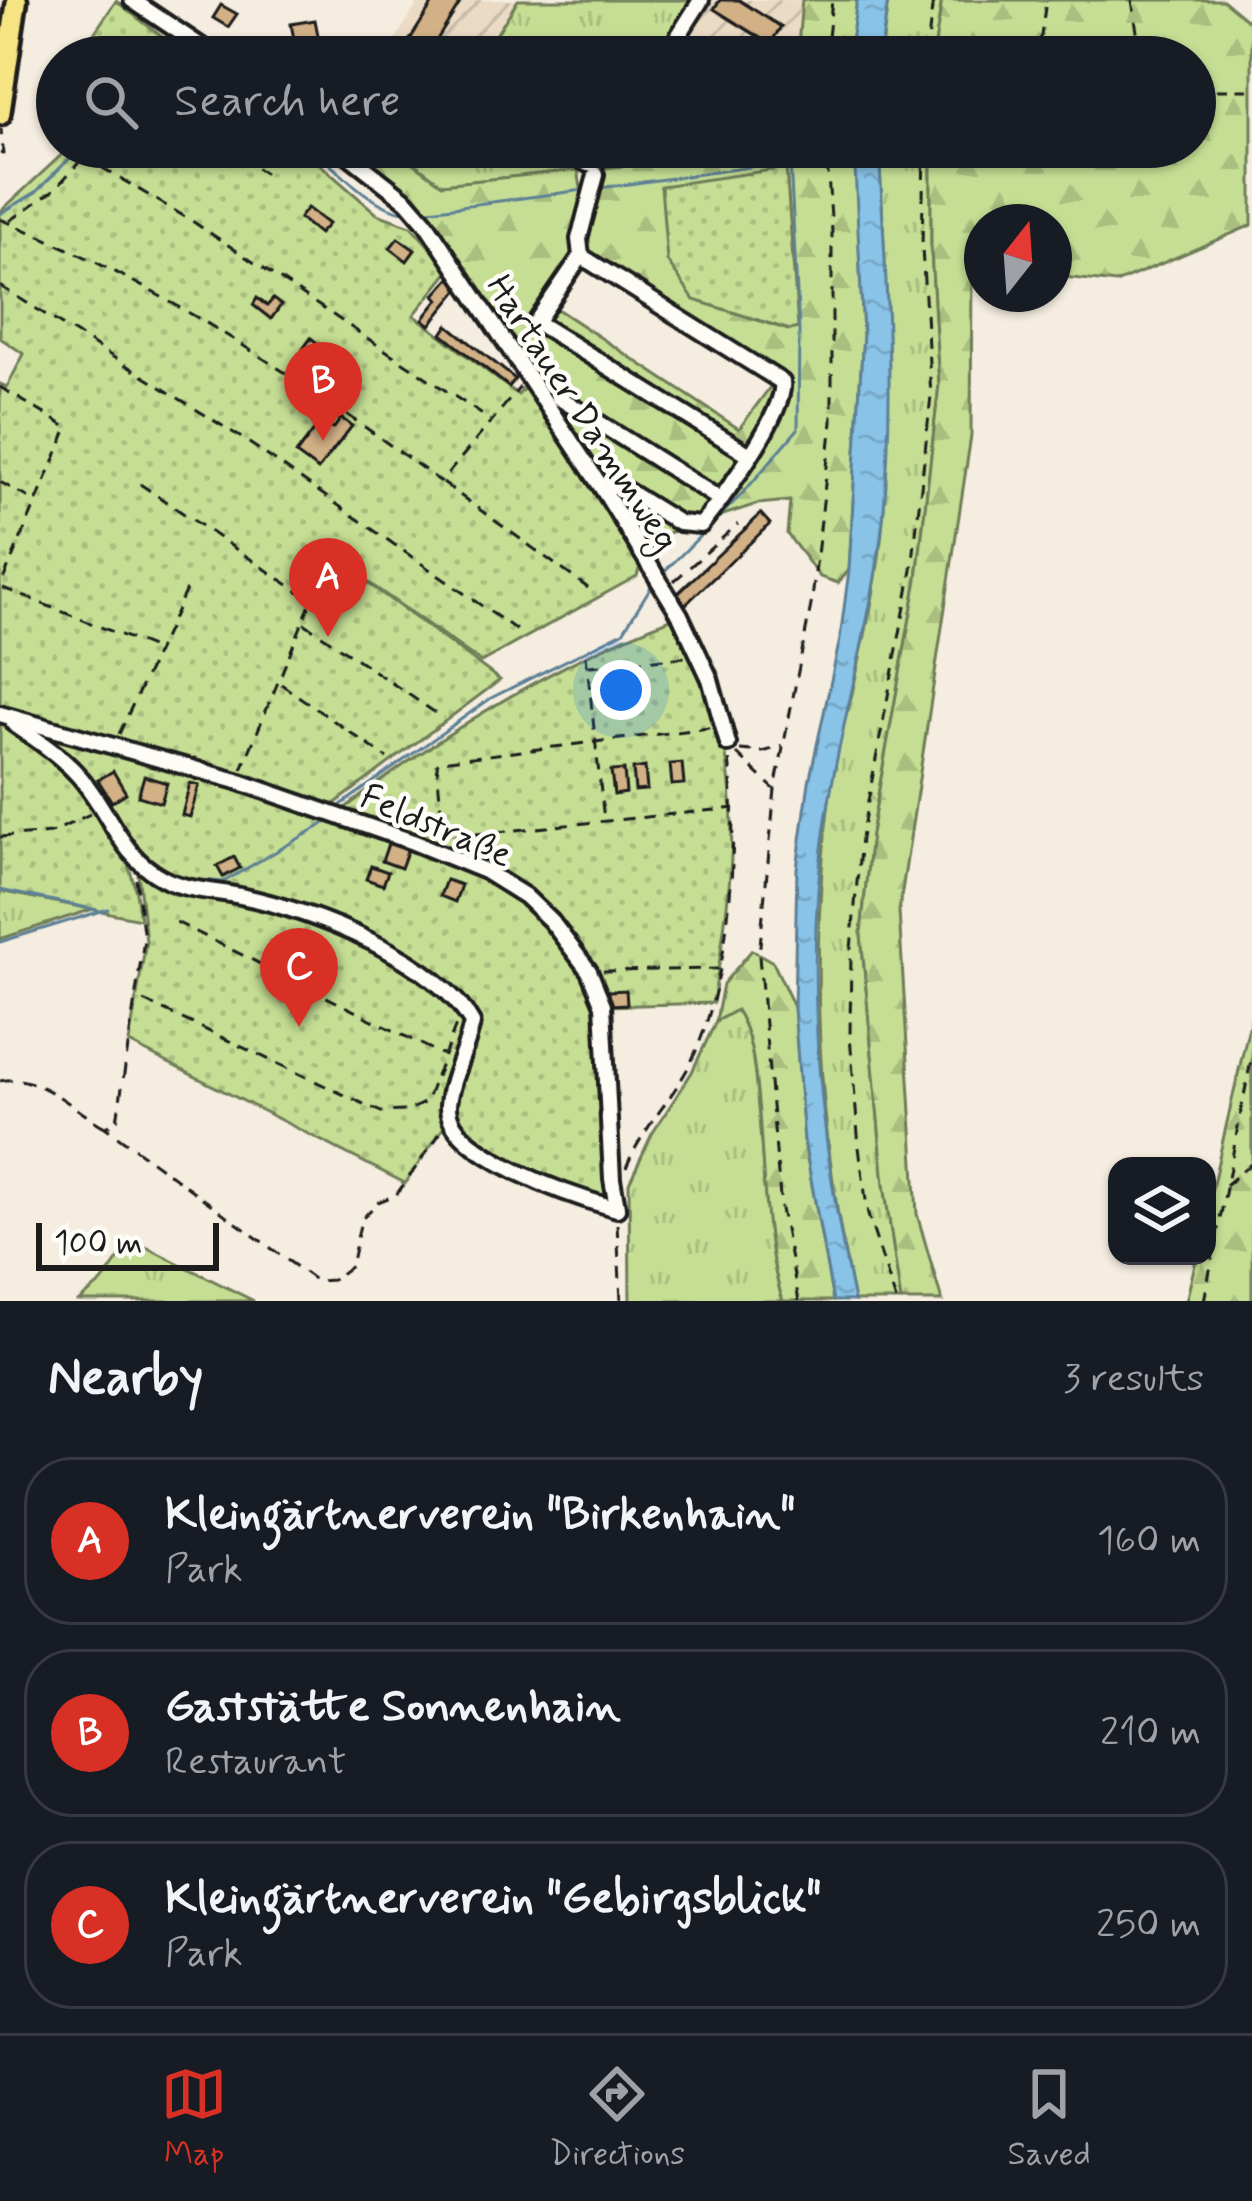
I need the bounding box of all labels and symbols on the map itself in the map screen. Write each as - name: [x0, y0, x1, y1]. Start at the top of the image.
- north arrow: [964, 204, 1072, 312]
- street label: Hartauer Dammweg: [472, 267, 688, 562]
- pin: B: [284, 342, 362, 441]
- pin: A: [289, 538, 367, 637]
- your location: [591, 660, 651, 720]
- street label: Feldstraße: [353, 774, 518, 880]
- pin: C: [260, 928, 338, 1027]
- scale bar: [36, 1217, 219, 1270]

